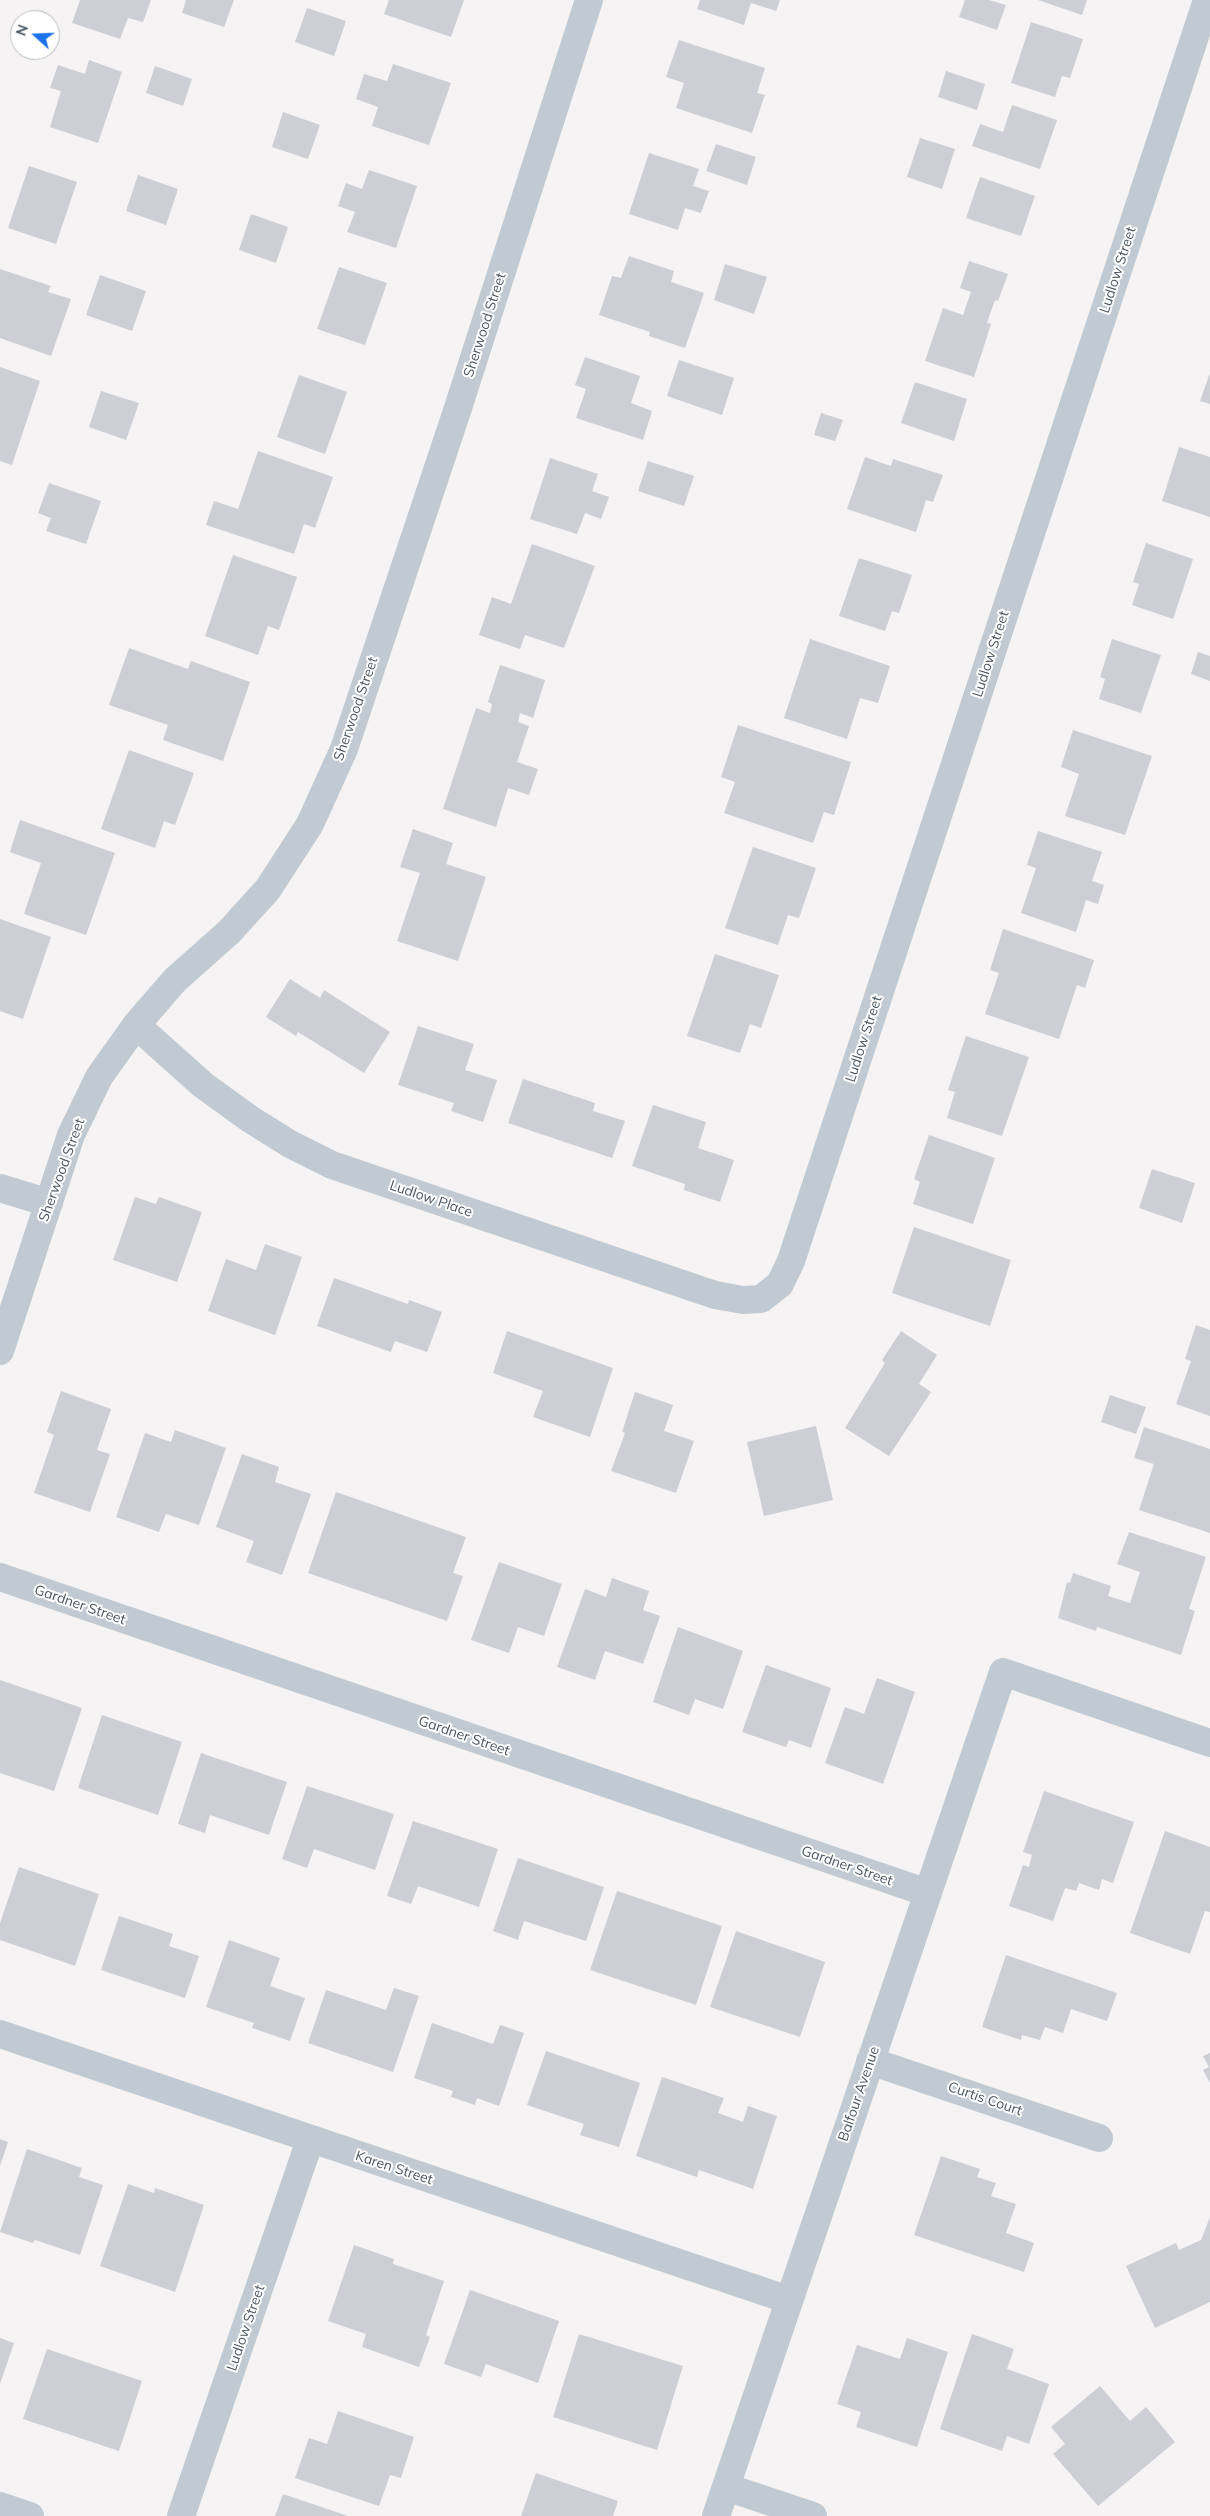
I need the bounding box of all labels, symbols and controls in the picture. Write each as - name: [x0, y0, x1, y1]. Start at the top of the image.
- north arrow: [10, 10, 60, 60]
- text: N: [12, 22, 32, 38]
- street label: Ludlow Street: [1096, 225, 1140, 315]
- street label: Sherwood Street: [460, 271, 510, 379]
- street label: Ludlow Street: [969, 609, 1013, 699]
- street label: Sherwood Street: [330, 655, 382, 763]
- street label: Ludlow Street: [842, 994, 886, 1084]
- street label: Sherwood Street: [35, 1116, 89, 1224]
- street label: Ludlow Place: [387, 1177, 475, 1221]
- street label: Gardner Street: [32, 1582, 128, 1628]
- street label: Gardner Street: [416, 1713, 512, 1759]
- street label: Gardner Street: [799, 1843, 895, 1889]
- street label: Balfour Avenue: [835, 2044, 883, 2144]
- street label: Curtis Court: [946, 2078, 1024, 2120]
- street label: Karen Street: [353, 2148, 435, 2188]
- street label: Ludlow Street: [223, 2283, 269, 2373]

